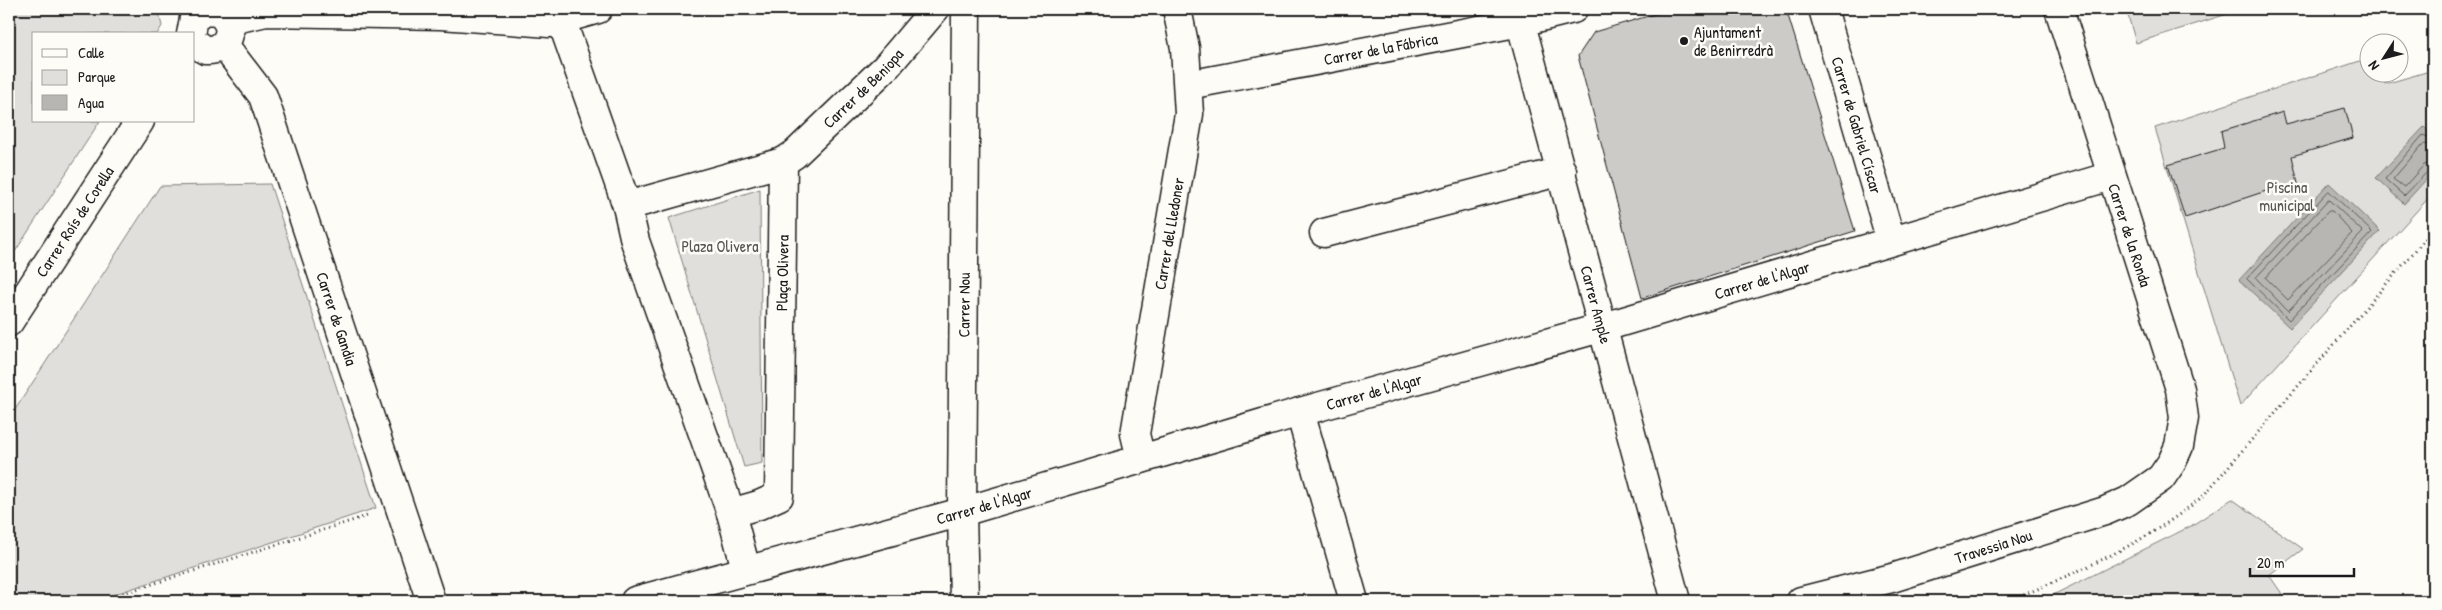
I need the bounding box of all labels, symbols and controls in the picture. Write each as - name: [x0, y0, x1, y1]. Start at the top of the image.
- place label: Ajuntament de Benirredrà: [1694, 21, 1773, 61]
- street label: Carrer de la Fábrica: [1322, 27, 1439, 70]
- legend: [32, 32, 195, 122]
- north arrow: [2360, 32, 2410, 82]
- marker: Ajuntament de Benirredrà: [1678, 35, 1690, 47]
- text: Calle: [78, 42, 105, 63]
- street label: Carrer de Beniopa: [818, 44, 908, 133]
- street label: Carrer de Gabriel Císcar: [1827, 54, 1888, 196]
- text: N: [2363, 57, 2383, 75]
- text: Parque: [78, 66, 116, 87]
- text: Agua: [78, 92, 104, 113]
- street label: Carrer Roís de Corella: [30, 162, 119, 281]
- street label: Carrer del Lledoner: [1149, 176, 1189, 291]
- park label: Piscina municipal: [2259, 176, 2315, 216]
- street label: Carrer de la Ronda: [2103, 180, 2157, 290]
- park label: Plaza Olivera: [682, 235, 758, 257]
- street label: Plaça Olivera: [770, 235, 794, 311]
- street label: Carrer de l'Algar: [1712, 255, 1812, 305]
- street label: Carrer Ample: [1575, 263, 1618, 347]
- street label: Carrer de Gandia: [311, 269, 363, 368]
- street label: Carrer Nou: [952, 272, 975, 338]
- street label: Carrer de l'Algar: [1323, 368, 1424, 415]
- street label: Carrer de l'Algar: [934, 481, 1035, 529]
- street label: Travessia Nou: [1952, 523, 2035, 569]
- scale bar: [2250, 545, 2353, 577]
- text: 20 m: [2257, 552, 2284, 573]

